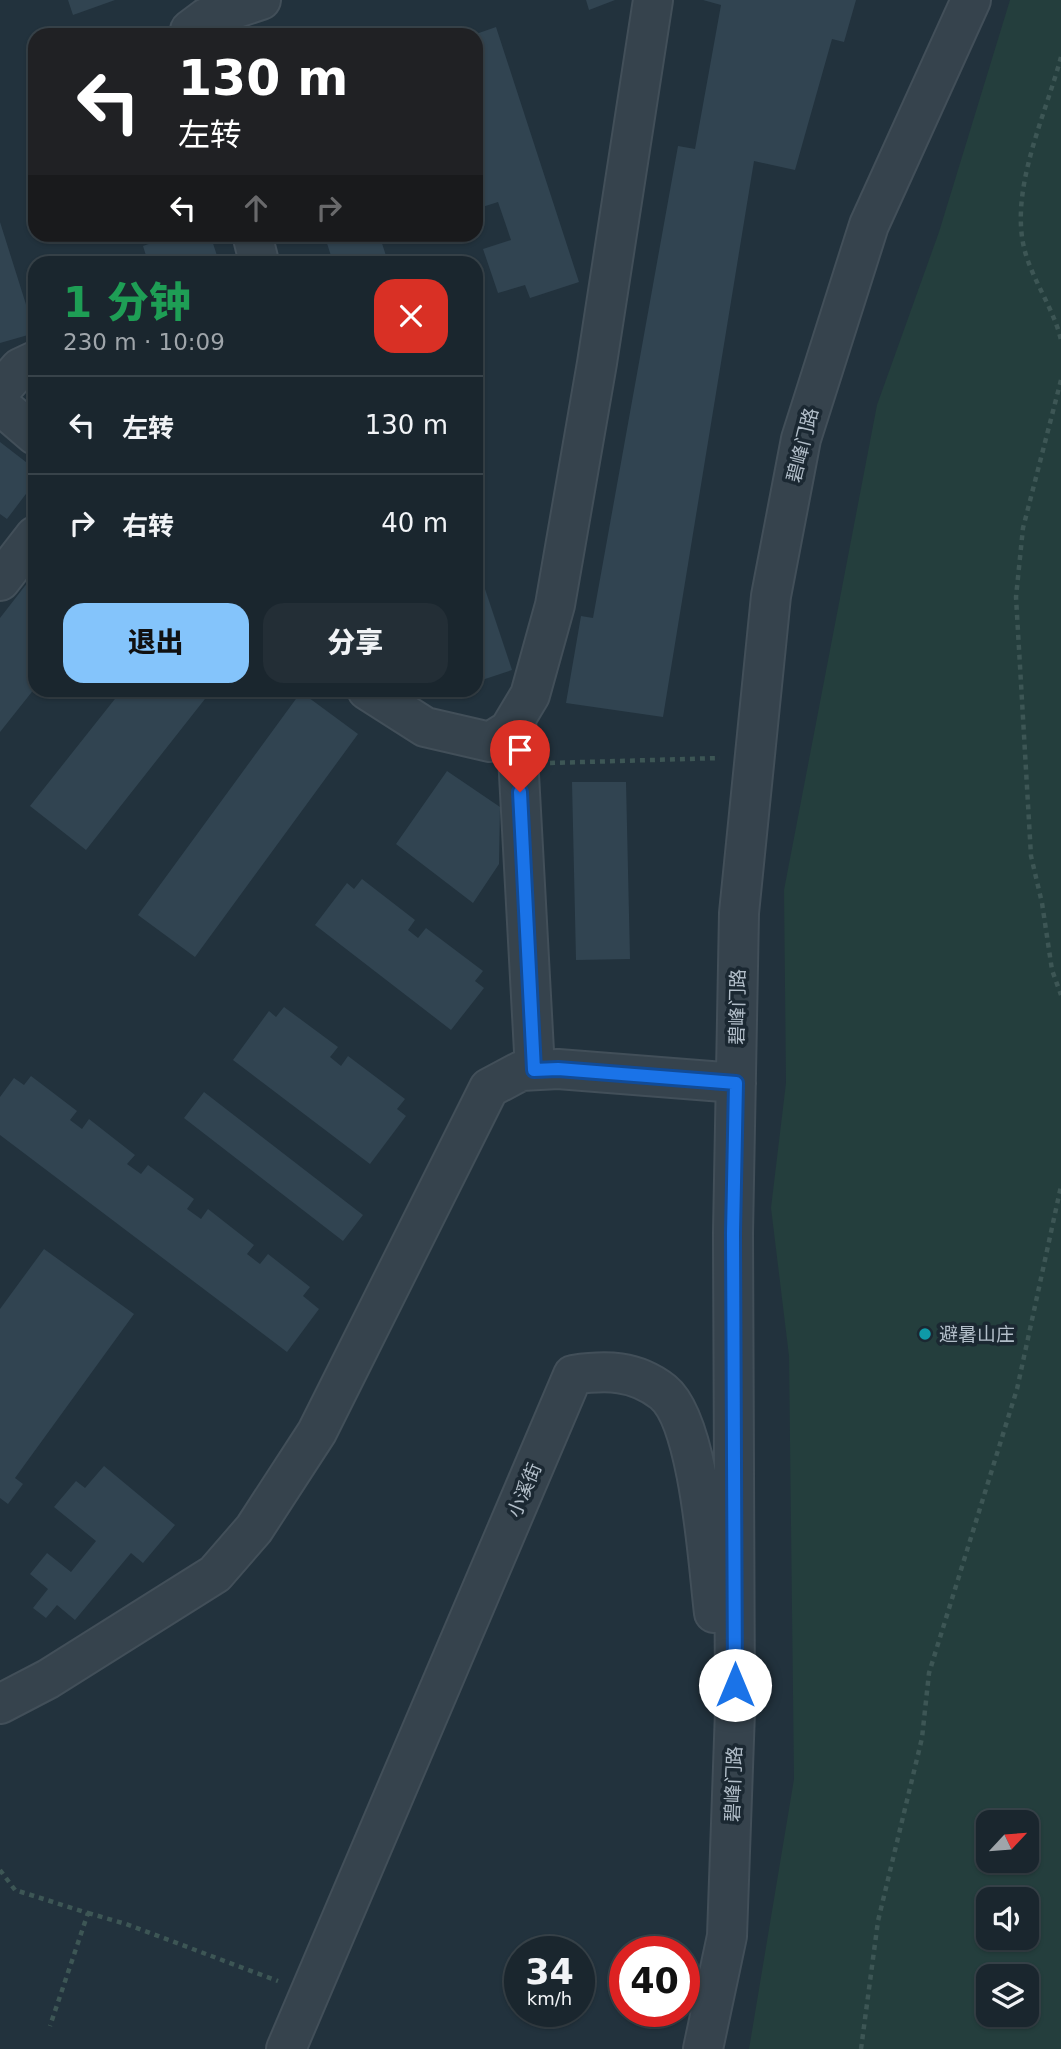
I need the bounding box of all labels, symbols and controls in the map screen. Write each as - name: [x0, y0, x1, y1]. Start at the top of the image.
- text: 130 m: [178, 50, 348, 107]
- icon: left: [63, 56, 154, 147]
- text: 左转: [178, 116, 242, 154]
- icon: left: [164, 189, 202, 227]
- icon: ahead: [237, 189, 275, 227]
- icon: right: [310, 189, 348, 227]
- text: 1 分钟: [63, 278, 191, 327]
- button: close: [374, 279, 448, 353]
- text: 230 m · 10:09: [63, 329, 225, 355]
- street label: 碧峰门路: [782, 405, 822, 485]
- icon: left: [63, 406, 101, 444]
- text: 130 m: [365, 410, 448, 440]
- text: 左转: [122, 413, 174, 443]
- icon: right: [63, 504, 101, 542]
- text: 40 m: [381, 508, 448, 538]
- text: 右转: [122, 511, 174, 541]
- button: 退出: [63, 603, 249, 683]
- button: 分享: [263, 603, 448, 683]
- pin: [490, 720, 550, 792]
- icon: arrive: [501, 731, 539, 769]
- street label: 碧峰门路: [725, 969, 749, 1045]
- place label: 避暑山庄: [939, 1323, 1015, 1345]
- marker: 避暑山庄: [917, 1326, 933, 1342]
- street label: 小溪街: [503, 1459, 545, 1521]
- position arrow: [698, 1648, 772, 1722]
- street label: 碧峰门路: [721, 1746, 745, 1822]
- north arrow: [976, 1810, 1040, 1872]
- map controls: [976, 1810, 1039, 2027]
- button: sound: [976, 1887, 1039, 1950]
- speed limit sign: 40: [609, 1936, 700, 2027]
- text: 34: [525, 1952, 574, 1992]
- button: layers: [976, 1964, 1039, 2027]
- text: km/h: [527, 1988, 572, 2009]

